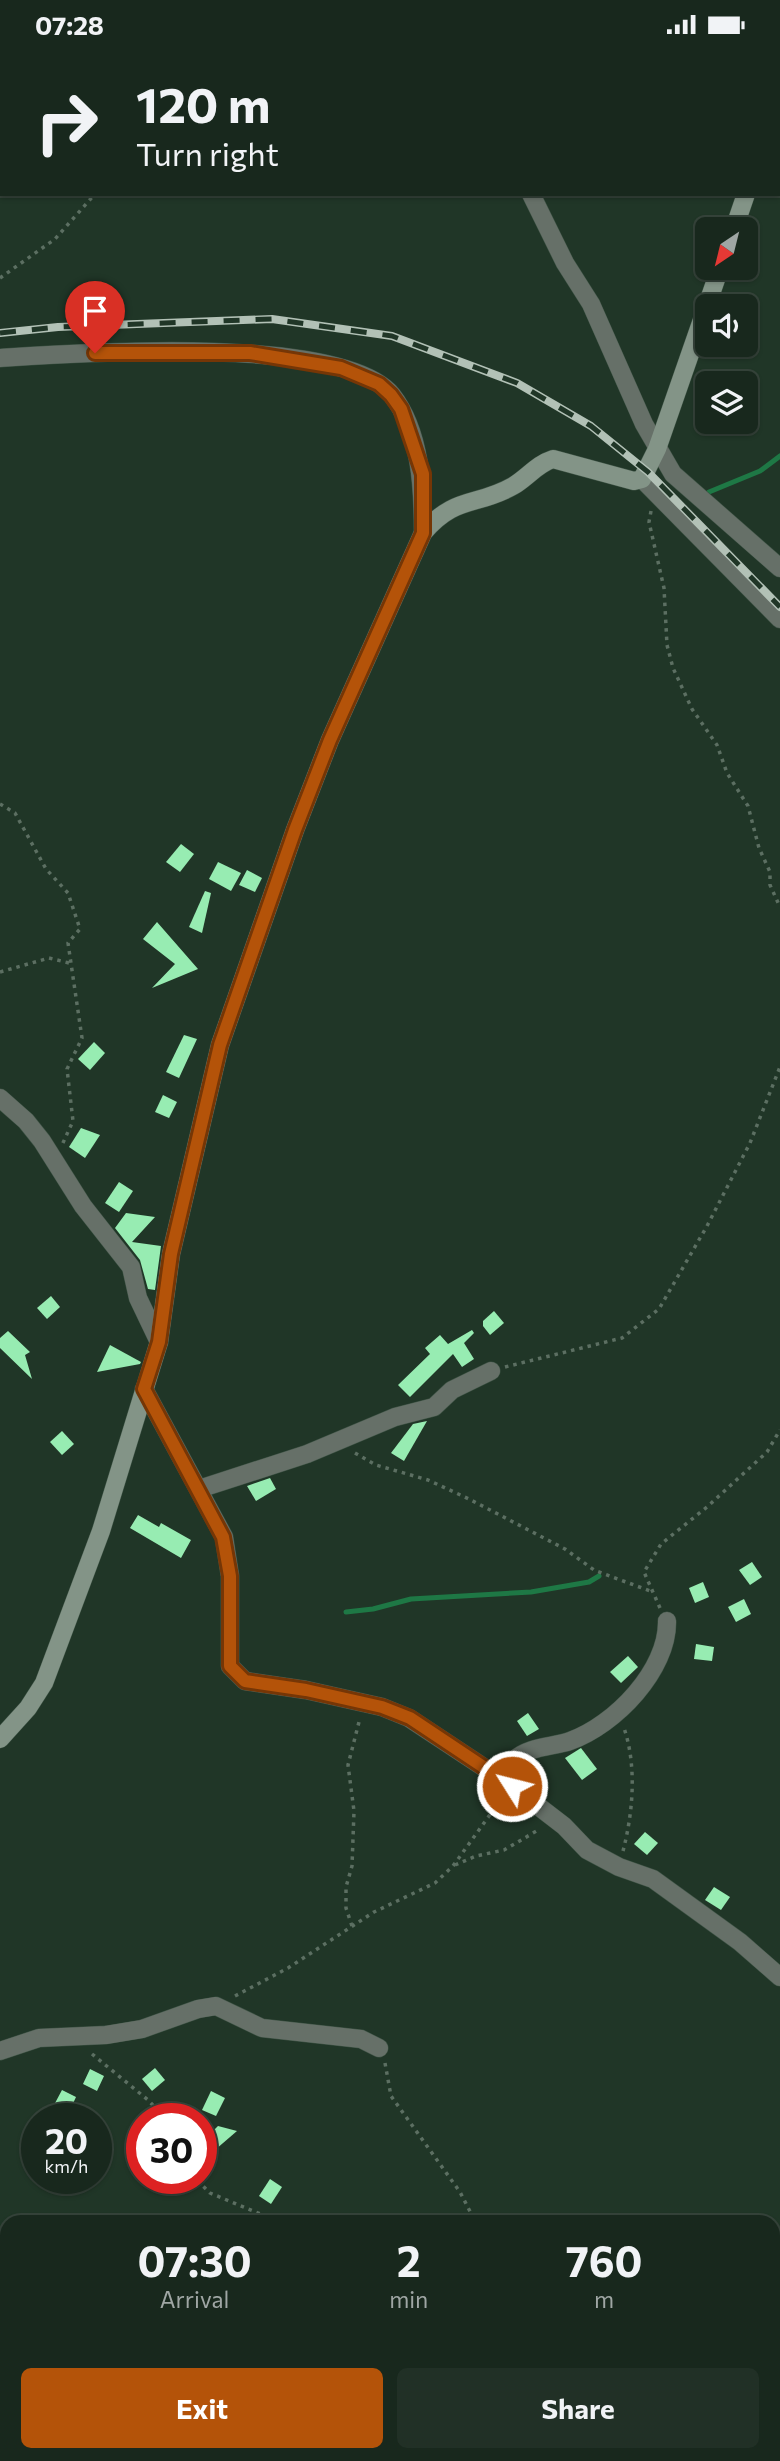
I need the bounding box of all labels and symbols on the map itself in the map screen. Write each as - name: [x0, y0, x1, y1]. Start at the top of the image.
- north arrow: [695, 217, 758, 280]
- pin: [65, 281, 125, 353]
- position arrow: [475, 1749, 549, 1823]
- speed limit sign: 30: [126, 2103, 217, 2194]

